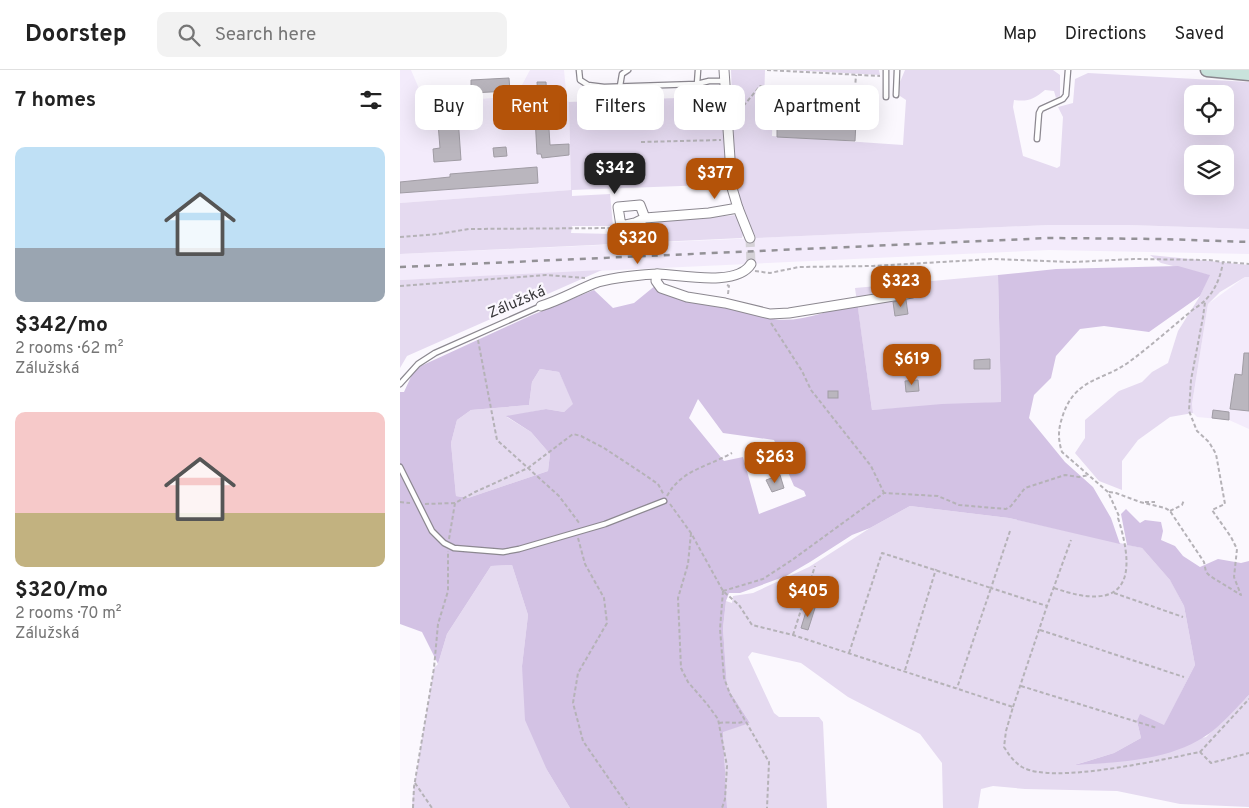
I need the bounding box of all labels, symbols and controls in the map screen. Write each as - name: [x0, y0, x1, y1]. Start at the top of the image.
- search box: [157, 12, 507, 57]
- text: Doorstep: [25, 20, 127, 50]
- icon: search: [175, 21, 203, 49]
- text: Search here: [215, 23, 316, 47]
- text: Map: [1003, 23, 1037, 46]
- text: Directions: [1065, 23, 1147, 46]
- text: Saved: [1175, 23, 1224, 46]
- chip: Buy: [415, 85, 483, 130]
- chip: Rent: [493, 85, 567, 130]
- chip: Filters: [577, 85, 664, 130]
- chip: New: [674, 85, 745, 130]
- chip: Apartment: [755, 85, 879, 130]
- map controls: [1184, 85, 1234, 195]
- button: locate: [1184, 85, 1234, 135]
- icon: filters: [357, 86, 385, 114]
- text: 7 homes: [15, 87, 96, 114]
- button: layers: [1184, 145, 1234, 195]
- pin: $342: [585, 152, 645, 195]
- pin: $377: [685, 158, 745, 200]
- text: $342: [595, 159, 635, 179]
- text: $377: [697, 164, 733, 184]
- icon: home: [155, 179, 245, 269]
- pin: $320: [608, 222, 668, 265]
- text: $320: [618, 229, 658, 249]
- pin: $323: [871, 266, 931, 308]
- text: $323: [882, 272, 920, 292]
- street label: Zálužská: [485, 282, 549, 324]
- text: $342/mo: [15, 312, 108, 339]
- text: 2 rooms · 62 m²: [15, 339, 123, 359]
- pin: $619: [882, 344, 942, 386]
- text: $619: [894, 350, 930, 370]
- text: Zálužská: [15, 359, 80, 379]
- pin: $263: [745, 442, 805, 484]
- icon: home: [155, 444, 245, 534]
- text: $263: [756, 448, 794, 468]
- pin: $405: [778, 576, 838, 618]
- text: $320/mo: [15, 577, 108, 604]
- text: $405: [788, 582, 828, 602]
- text: 2 rooms · 70 m²: [15, 604, 122, 624]
- text: Zálužská: [15, 624, 80, 644]

